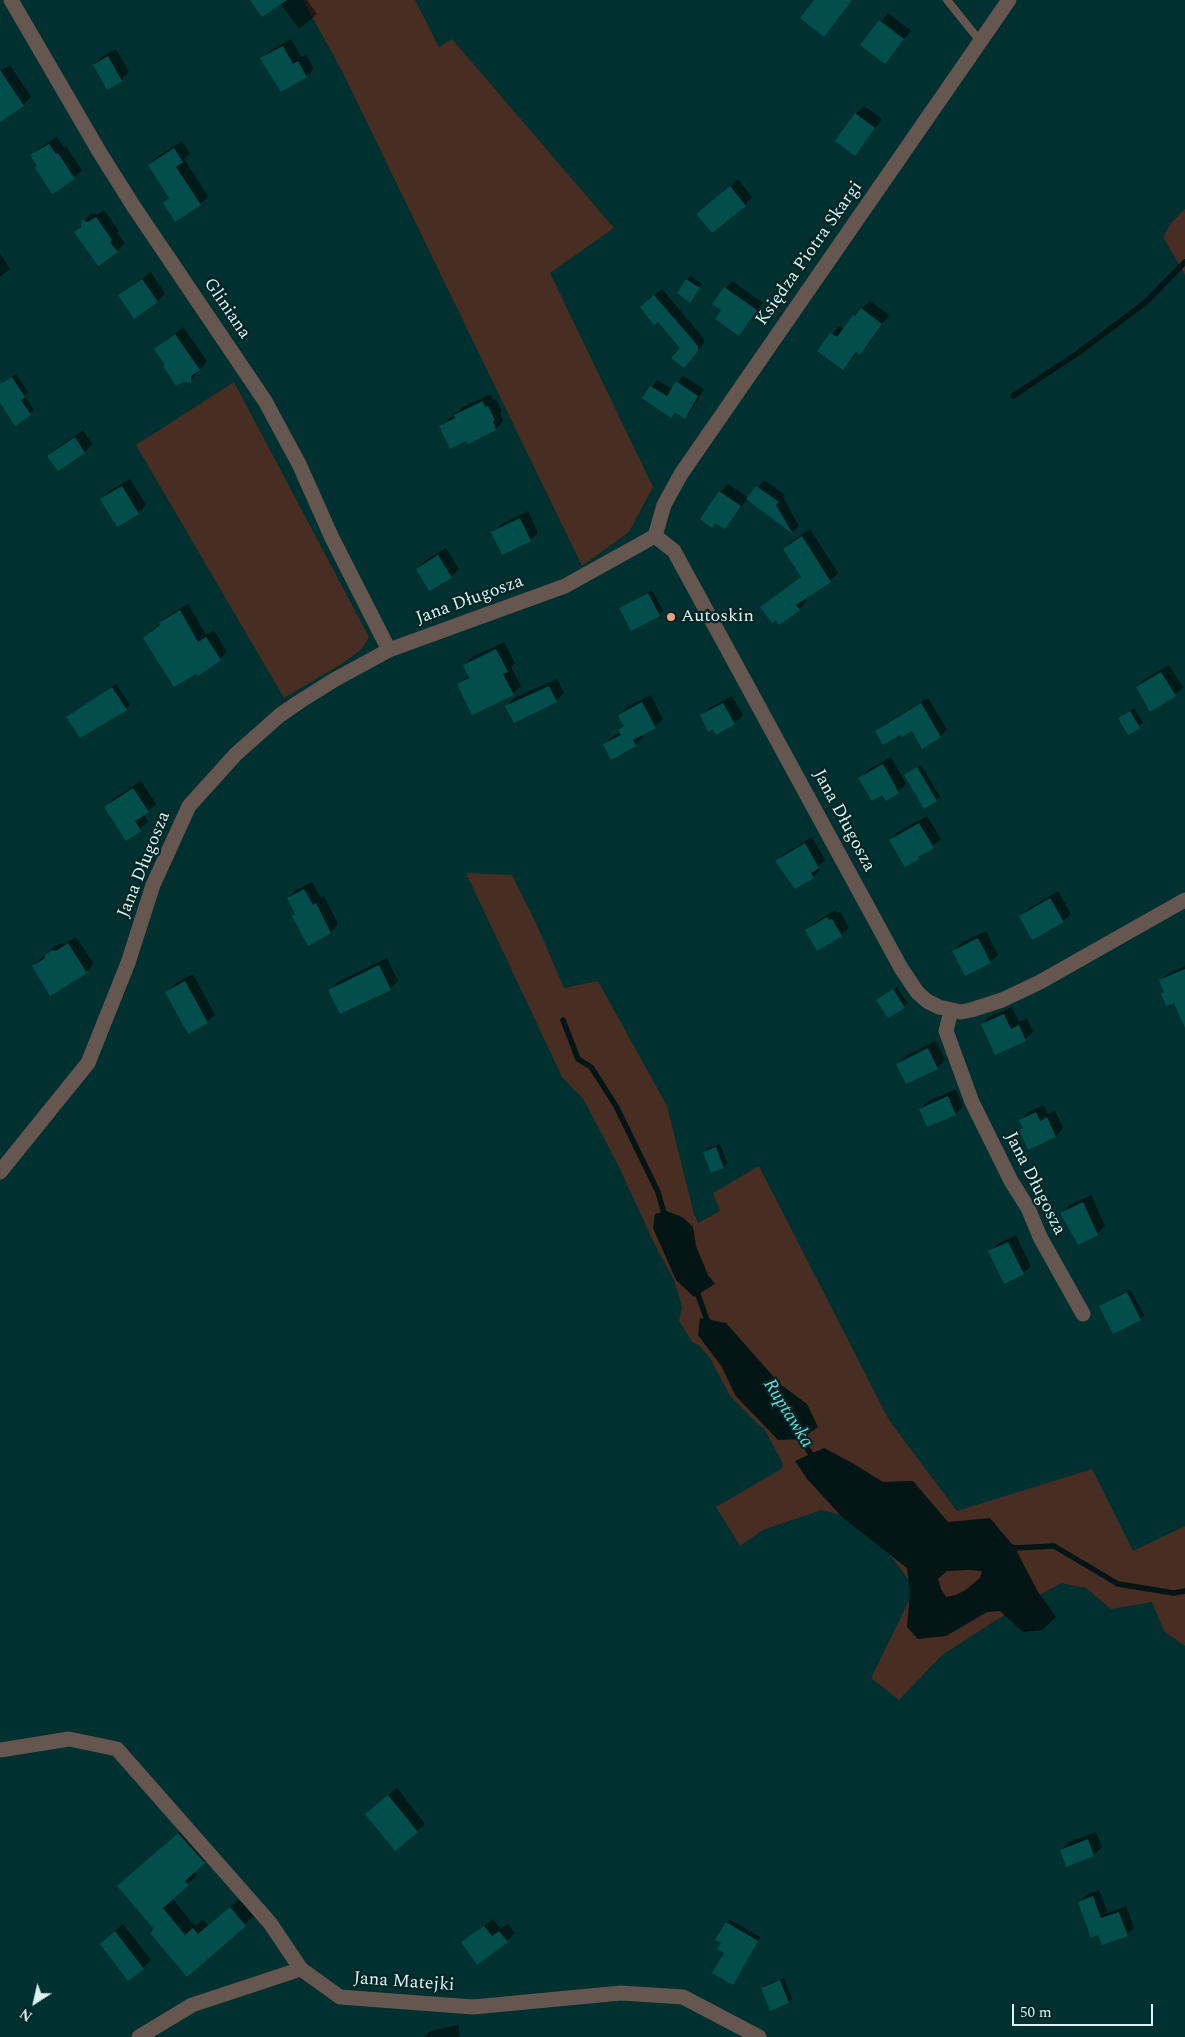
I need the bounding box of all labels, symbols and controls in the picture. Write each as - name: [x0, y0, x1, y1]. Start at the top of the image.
- street label: Księdza Piotra Skargi: [752, 178, 868, 330]
- street label: Gliniana: [198, 274, 254, 344]
- street label: Jana Długosza: [413, 572, 527, 630]
- place label: Autoskin: [681, 606, 754, 628]
- marker: Autoskin: [665, 611, 677, 623]
- street label: Jana Długosza: [807, 766, 879, 876]
- street label: Jana Długosza: [114, 809, 176, 921]
- street label: Jana Długosza: [999, 1129, 1069, 1239]
- water label: Ruptawka: [757, 1375, 817, 1453]
- street label: Jana Matejki: [353, 1969, 455, 1997]
- north arrow: [10, 1977, 60, 2027]
- scale bar: [1015, 1994, 1156, 2026]
- text: 50 m: [1020, 2001, 1052, 2024]
- text: N: [15, 2003, 37, 2027]

